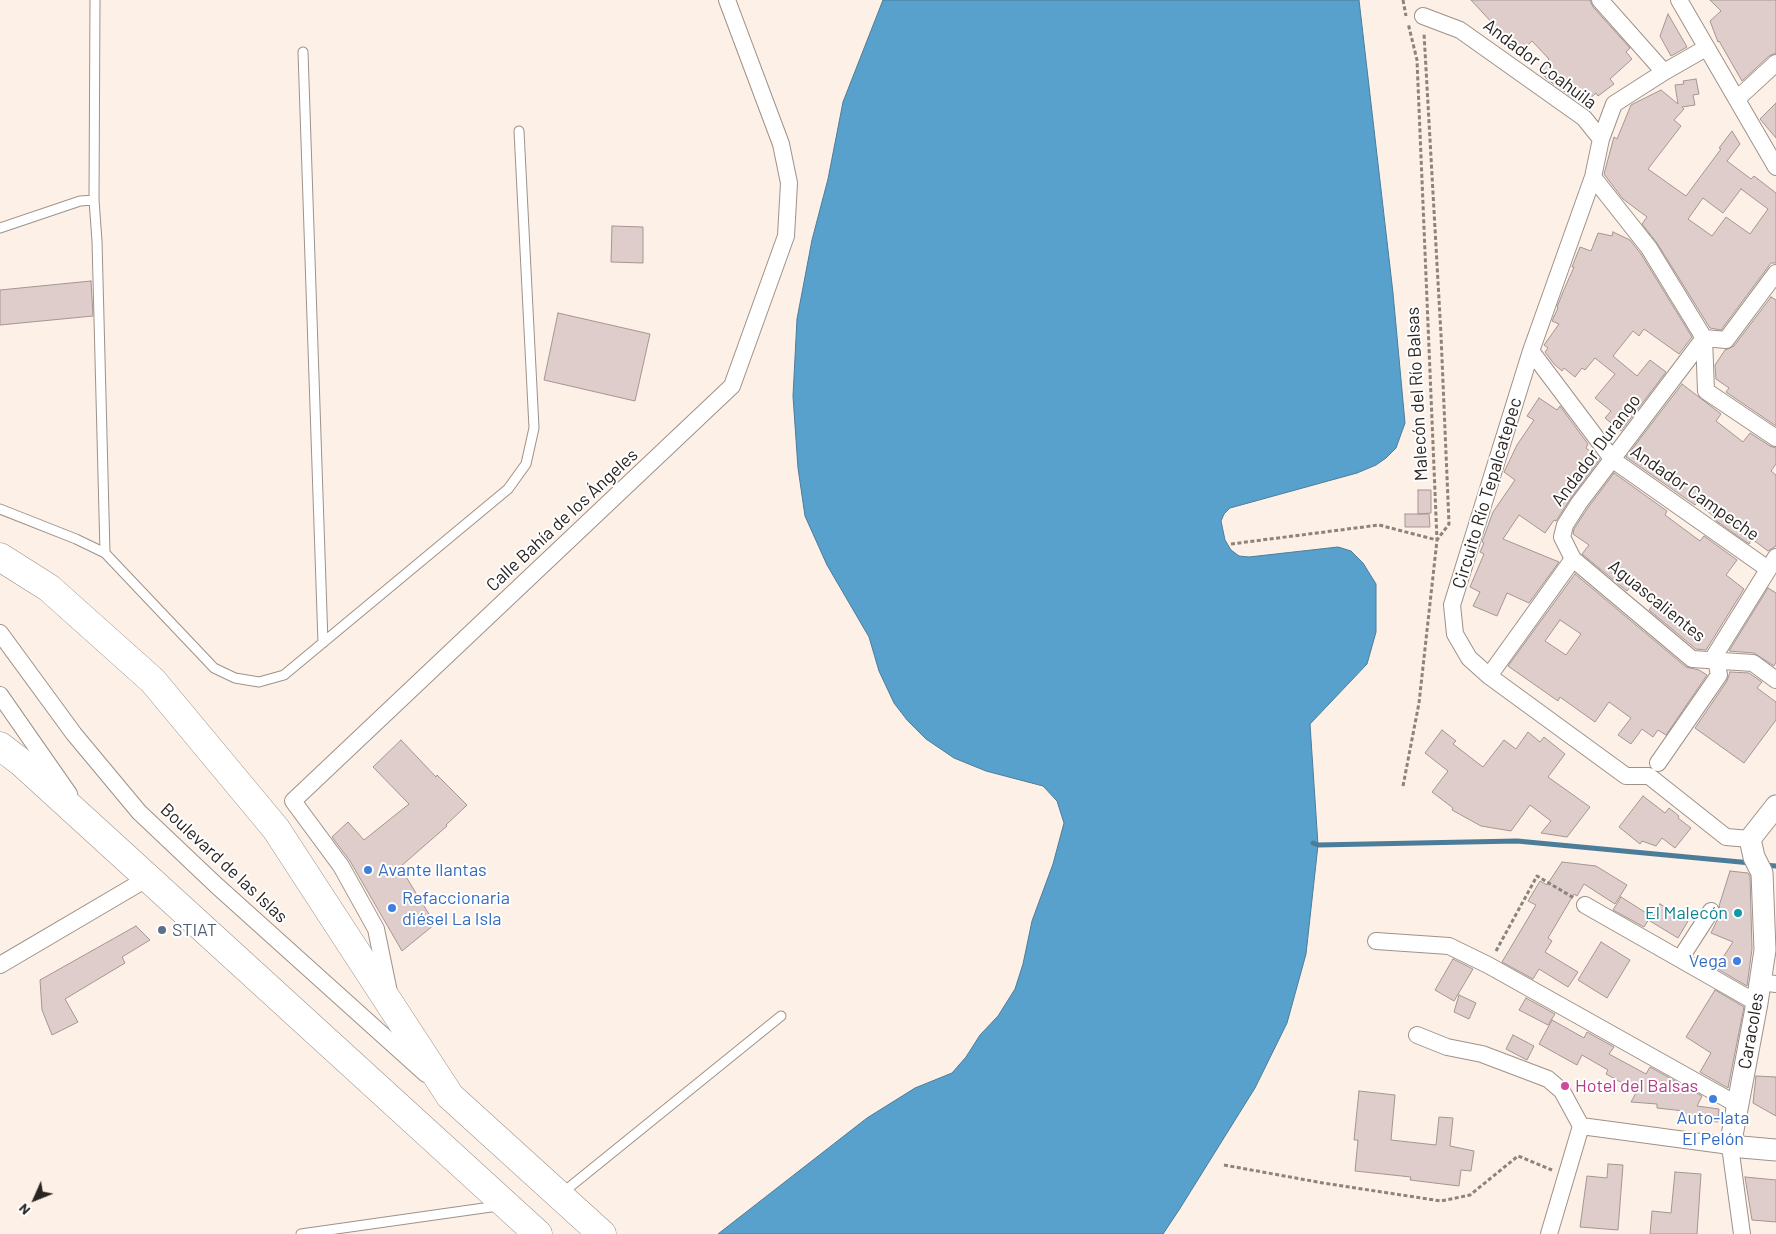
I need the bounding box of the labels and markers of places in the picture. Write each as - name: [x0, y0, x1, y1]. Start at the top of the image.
- place label: Avante llantas: [378, 859, 487, 881]
- marker: Avante llantas: [362, 864, 374, 876]
- place label: Refaccionaria diésel La Isla: [402, 887, 510, 930]
- marker: Refaccionaria diésel La Isla: [386, 902, 398, 914]
- place label: El Malecón: [1645, 902, 1728, 924]
- marker: El Malecón: [1732, 907, 1744, 919]
- place label: STIAT: [172, 919, 217, 941]
- marker: STIAT: [156, 924, 168, 936]
- place label: Vega: [1689, 950, 1727, 972]
- marker: Vega: [1731, 955, 1743, 967]
- place label: Hotel del Balsas: [1575, 1075, 1698, 1097]
- marker: Hotel del Balsas: [1559, 1080, 1571, 1092]
- marker: Auto-lata El Pelón: [1707, 1093, 1719, 1105]
- place label: Auto-lata El Pelón: [1677, 1107, 1749, 1150]

